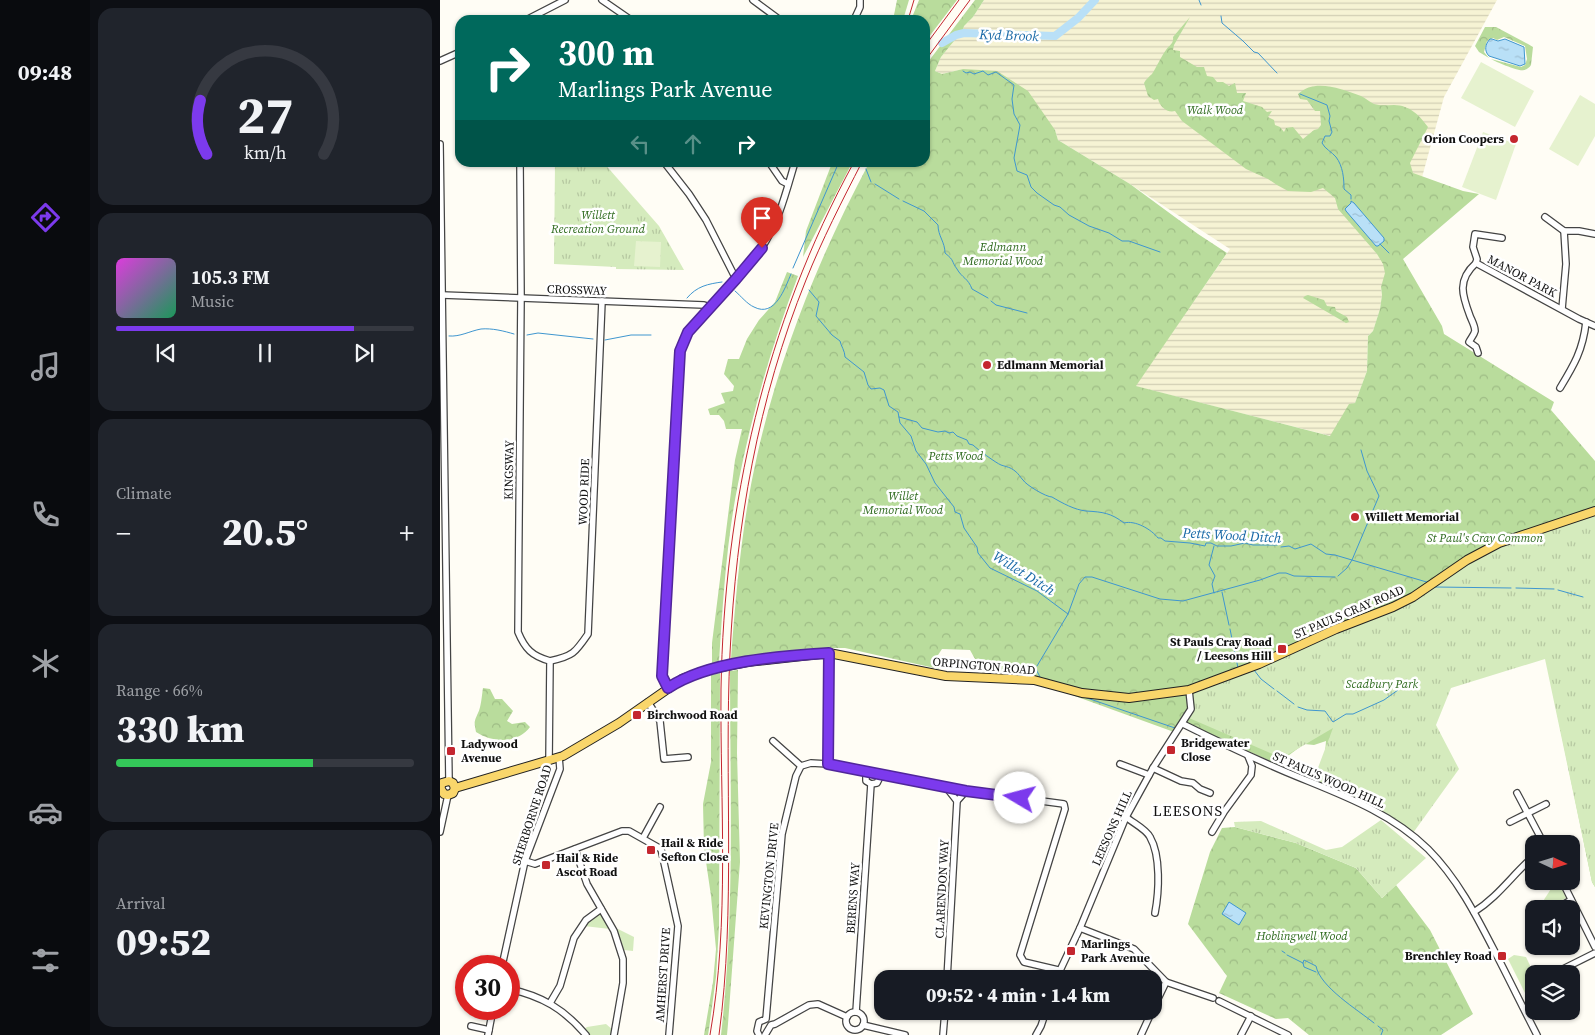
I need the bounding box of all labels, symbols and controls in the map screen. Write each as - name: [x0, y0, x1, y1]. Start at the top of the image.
- water label: Kyd Brook: [978, 24, 1039, 46]
- text: 300 m: [558, 29, 654, 77]
- icon: right: [475, 35, 540, 100]
- text: 09:48: [18, 57, 72, 87]
- text: Marlings Park Avenue: [558, 74, 773, 104]
- text: 27: [237, 79, 293, 150]
- park label: Walk Wood: [1187, 102, 1244, 118]
- icon: left: [626, 130, 654, 158]
- icon: ahead: [679, 130, 707, 158]
- icon: right: [732, 130, 760, 158]
- place label: Orion Coopers: [1424, 131, 1505, 147]
- marker: Orion Coopers: [1508, 133, 1520, 145]
- text: km/h: [244, 140, 287, 165]
- pin: [741, 197, 783, 248]
- icon: directions: [28, 200, 63, 235]
- icon: arrive: [748, 204, 776, 232]
- park label: Willett Recreation Ground: [550, 207, 646, 237]
- park label: Edlmann Memorial Wood: [962, 239, 1044, 269]
- street label: MANOR PARK: [1485, 251, 1559, 301]
- text: 105.3 FM: [191, 264, 270, 290]
- street label: CROSSWAY: [547, 281, 608, 299]
- text: Music: [191, 290, 234, 312]
- icon: previous: [152, 339, 180, 367]
- icon: pause: [251, 339, 279, 367]
- icon: next: [350, 339, 378, 367]
- icon: music: [28, 349, 63, 384]
- place label: Edlmann Memorial: [997, 357, 1104, 373]
- marker: Edlmann Memorial: [981, 359, 993, 371]
- street label: KINGSWAY: [500, 440, 518, 500]
- park label: Petts Wood: [928, 448, 984, 464]
- street label: WOOD RIDE: [575, 458, 593, 526]
- text: Climate: [116, 482, 172, 504]
- park label: Willet Memorial Wood: [862, 488, 944, 518]
- icon: phone: [28, 497, 63, 532]
- text: 20.5°: [222, 506, 308, 558]
- place label: Willett Memorial: [1365, 509, 1459, 525]
- marker: Willett Memorial: [1349, 511, 1361, 523]
- text: −: [116, 514, 131, 552]
- text: +: [399, 514, 414, 552]
- water label: Petts Wood Ditch: [1181, 522, 1282, 548]
- park label: St Paul's Cray Common: [1427, 530, 1543, 546]
- water label: Willet Ditch: [989, 546, 1059, 600]
- street label: ST PAULS CRAY ROAD: [1292, 582, 1406, 642]
- place label: St Pauls Cray Road / Leesons Hill: [1170, 634, 1272, 664]
- marker: St Pauls Cray Road / Leesons Hill: [1276, 643, 1288, 655]
- icon: climate: [28, 646, 63, 681]
- street label: ORPINGTON ROAD: [932, 654, 1036, 678]
- park label: Scadbury Park: [1346, 676, 1419, 692]
- text: Range · 66%: [116, 679, 203, 701]
- text: 330 km: [116, 703, 244, 755]
- place label: Birchwood Road: [647, 707, 738, 723]
- marker: Birchwood Road: [631, 709, 643, 721]
- place label: Bridgewater Close: [1181, 735, 1250, 765]
- place label: Ladywood Avenue: [461, 736, 518, 766]
- marker: Bridgewater Close: [1165, 744, 1177, 756]
- marker: Ladywood Avenue: [445, 745, 457, 757]
- street label: ST PAUL'S WOOD HILL: [1270, 748, 1388, 812]
- street label: SHERBORNE ROAD: [508, 763, 556, 867]
- position arrow: [993, 771, 1045, 823]
- street label: LEESONS HILL: [1088, 788, 1136, 868]
- icon: car: [28, 795, 63, 830]
- district label: LEESONS: [1153, 800, 1223, 821]
- street label: KEVINGTON DRIVE: [755, 822, 783, 930]
- place label: Hail & Ride Sefton Close: [661, 835, 728, 865]
- north arrow: [1525, 835, 1580, 890]
- map controls: [1525, 835, 1580, 1020]
- street label: CLARENDON WAY: [931, 839, 953, 939]
- marker: Hail & Ride Sefton Close: [645, 844, 657, 856]
- place label: Hail & Ride Ascot Road: [556, 850, 618, 880]
- marker: Hail & Ride Ascot Road: [540, 859, 552, 871]
- street label: BERENS WAY: [843, 861, 864, 934]
- text: Arrival: [116, 892, 165, 914]
- button: sound: [1525, 900, 1580, 955]
- text: 09:52: [116, 916, 211, 968]
- street label: AMHERST DRIVE: [652, 927, 674, 1023]
- park label: Hoblingwell Wood: [1255, 928, 1348, 944]
- place label: Marlings Park Avenue: [1081, 936, 1150, 966]
- icon: filters: [28, 943, 63, 978]
- marker: Marlings Park Avenue: [1065, 945, 1077, 957]
- place label: Brenchley Road: [1405, 948, 1492, 964]
- marker: Brenchley Road: [1496, 950, 1508, 962]
- speed limit sign: 30: [455, 955, 520, 1020]
- button: layers: [1525, 965, 1580, 1020]
- text: 09:52 · 4 min · 1.4 km: [926, 982, 1110, 1008]

